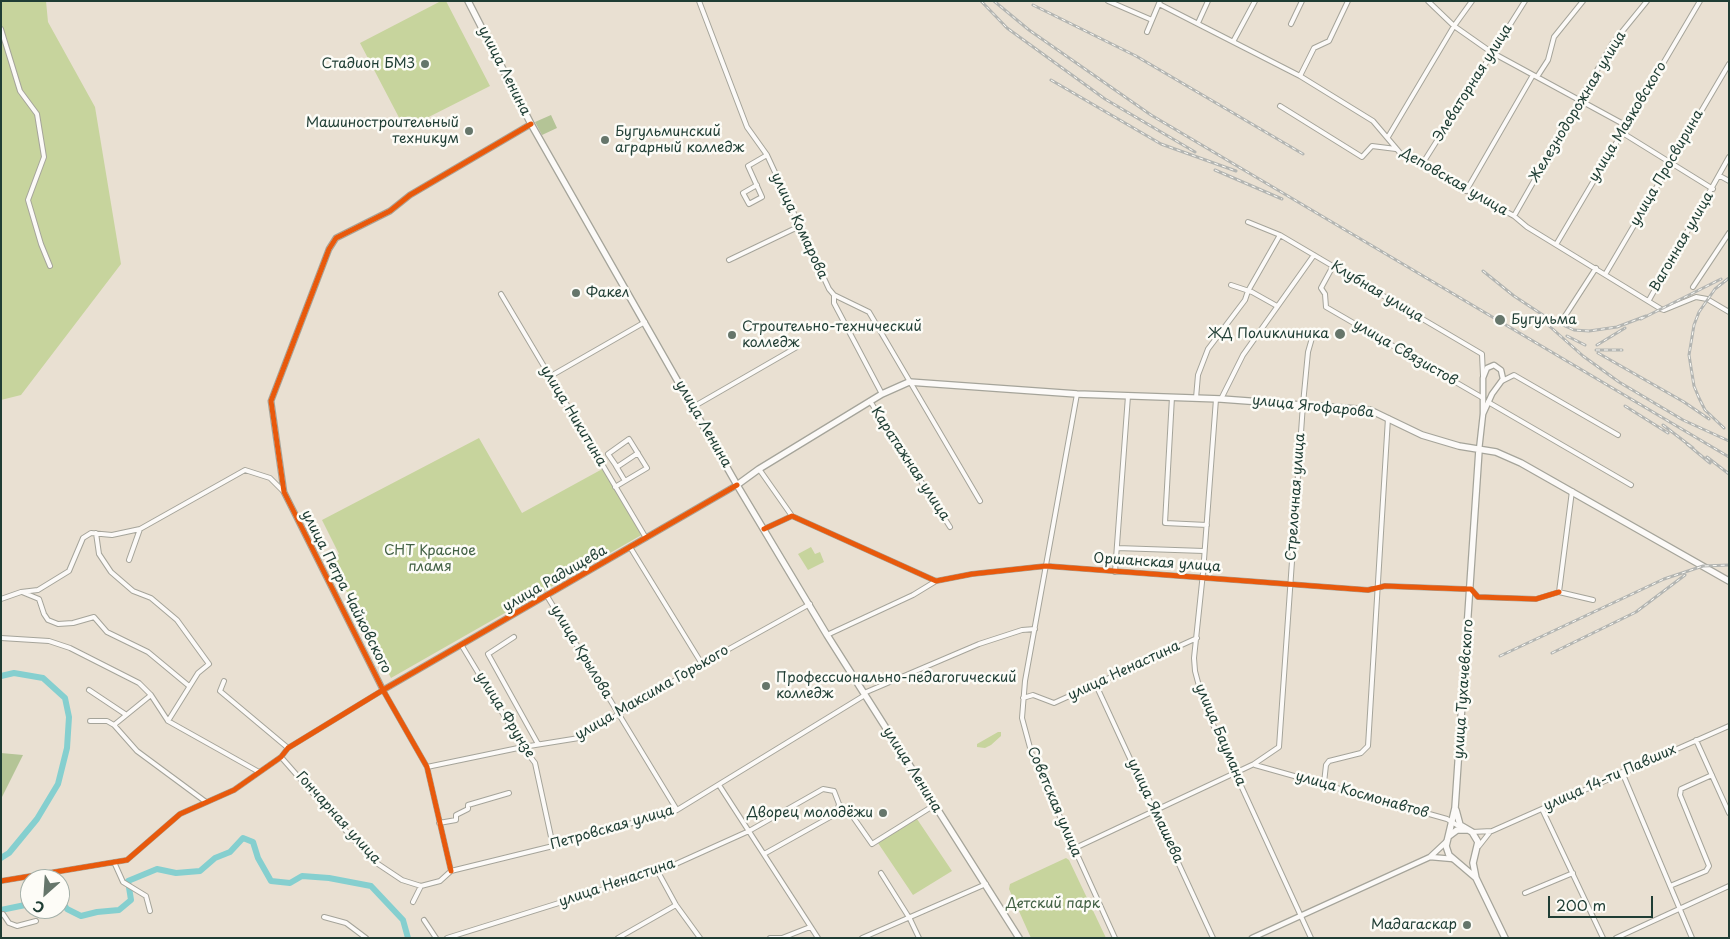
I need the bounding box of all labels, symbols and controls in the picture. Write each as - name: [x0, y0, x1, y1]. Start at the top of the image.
- street label: Элеваторная улица: [1430, 21, 1516, 145]
- street label: улица Ленина: [474, 24, 534, 118]
- street label: Железнодорожная улица: [1526, 28, 1630, 186]
- place label: Стадион БМЗ: [322, 56, 415, 72]
- marker: Стадион БМЗ: [419, 58, 431, 70]
- street label: улица Маяковского: [1586, 59, 1670, 185]
- street label: улица Просвирина: [1627, 107, 1707, 229]
- place label: Машиностроительный техникум: [306, 115, 459, 148]
- place label: Бугульминский аграрный колледж: [615, 124, 744, 156]
- marker: Машиностроительный техникум: [463, 125, 475, 137]
- marker: Бугульминский аграрный колледж: [599, 134, 611, 146]
- street label: Деповская улица: [1397, 144, 1511, 220]
- street label: улица Комарова: [767, 170, 831, 282]
- street label: Вагонная улица: [1647, 189, 1717, 295]
- street label: Клубная улица: [1328, 258, 1426, 326]
- place label: Факел: [586, 285, 629, 301]
- marker: Факел: [570, 287, 582, 299]
- place label: Бугульма: [1511, 312, 1577, 328]
- marker: Бугульма: [1493, 313, 1507, 327]
- street label: улица Связистов: [1350, 316, 1460, 390]
- place label: Строительно-технический колледж: [742, 319, 922, 352]
- place label: ЖД Поликлиника: [1208, 326, 1329, 342]
- marker: ЖД Поликлиника: [1333, 327, 1347, 341]
- marker: Строительно-технический колледж: [726, 329, 738, 341]
- street label: улица Никитина: [536, 363, 610, 469]
- street label: улица Ленина: [671, 377, 735, 471]
- street label: улица Ягофарова: [1251, 392, 1375, 422]
- street label: Каратажная улица: [867, 404, 953, 524]
- street label: Стрелочная улица: [1283, 433, 1309, 561]
- street label: улица Петра Чайковского: [297, 508, 395, 676]
- street label: улица Радищева: [500, 542, 610, 616]
- park label: СНТ Красное пламя: [384, 543, 476, 576]
- street label: Оршанская улица: [1093, 550, 1221, 576]
- street label: улица Крылова: [547, 602, 615, 702]
- street label: улица Тухачевского: [1451, 618, 1477, 760]
- street label: улица Ненастина: [1065, 638, 1183, 704]
- street label: улица Максима Горького: [572, 642, 732, 744]
- street label: улица Фрунзе: [472, 669, 538, 761]
- place label: Профессионально-педагогический колледж: [776, 670, 1016, 702]
- marker: Профессионально-педагогический колледж: [760, 680, 772, 692]
- street label: улица Баумана: [1191, 681, 1249, 789]
- street label: улица Ленина: [879, 724, 945, 816]
- street label: улица 14-ти Павших: [1541, 741, 1679, 815]
- street label: Советская улица: [1023, 744, 1085, 860]
- street label: улица Ямашева: [1123, 756, 1187, 866]
- street label: Гончарная улица: [292, 768, 384, 868]
- street label: улица Космонавтов: [1294, 768, 1430, 822]
- street label: Петровская улица: [548, 802, 676, 854]
- place label: Дворец молодёжи: [747, 805, 873, 821]
- marker: Дворец молодёжи: [877, 807, 889, 819]
- street label: улица Ненастина: [557, 855, 677, 911]
- north arrow: [20, 869, 70, 919]
- scale bar: [1550, 886, 1655, 918]
- text: 200 m: [1556, 893, 1606, 916]
- text: С: [29, 895, 48, 919]
- park label: Детский парк: [1006, 896, 1100, 912]
- place label: Мадагаскар: [1371, 917, 1457, 933]
- marker: Мадагаскар: [1461, 919, 1473, 931]

